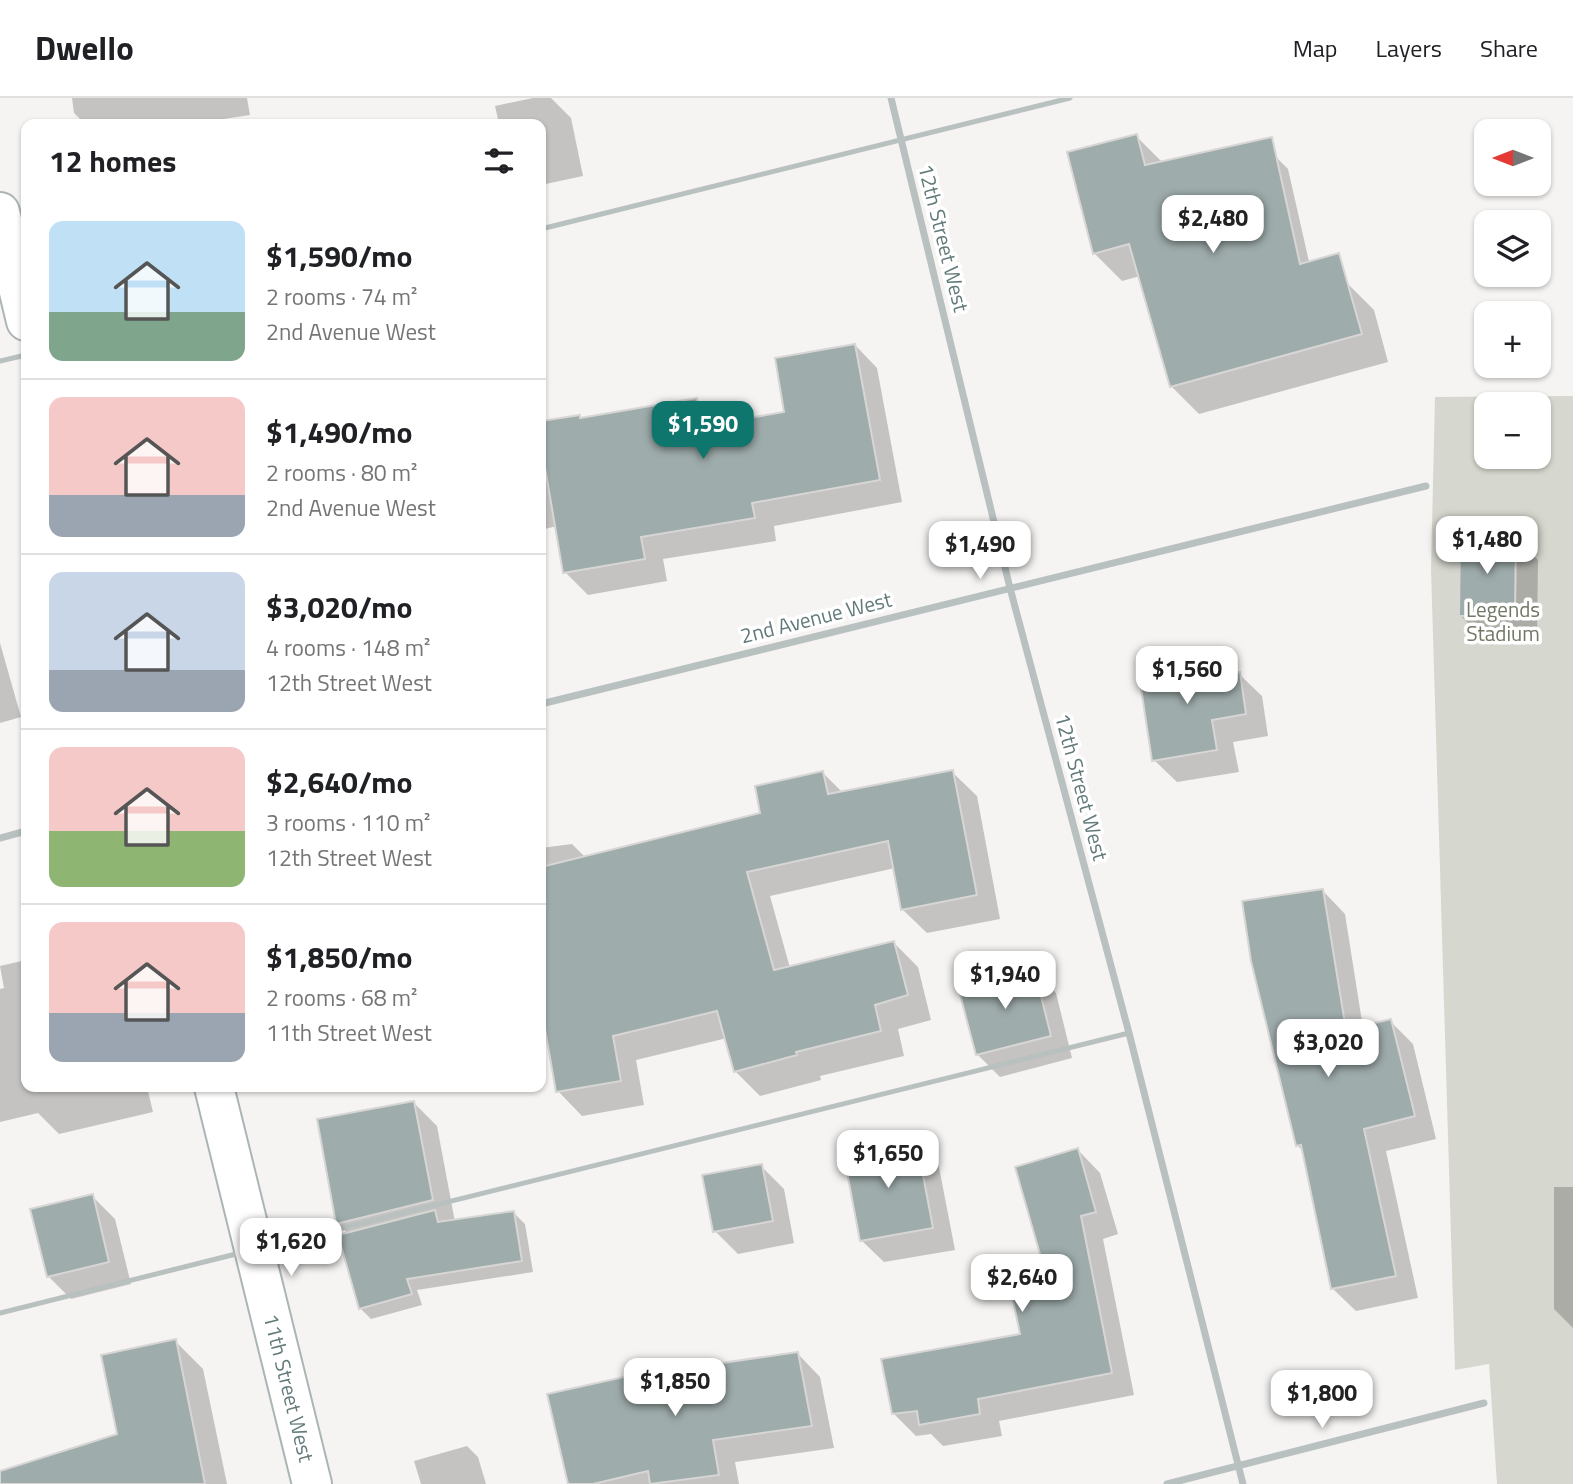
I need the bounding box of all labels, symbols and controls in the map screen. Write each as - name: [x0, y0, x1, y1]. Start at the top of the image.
- text: Dwello: [35, 23, 134, 73]
- text: Map: [1293, 30, 1338, 66]
- text: Layers: [1376, 30, 1442, 66]
- text: Share: [1480, 30, 1538, 66]
- north arrow: [1474, 119, 1550, 196]
- map controls: [1474, 119, 1551, 469]
- text: 12 homes: [49, 138, 176, 184]
- icon: filters: [480, 142, 518, 180]
- street label: 12th Street West: [910, 160, 978, 316]
- pin: $2,480: [1156, 195, 1270, 255]
- text: $2,480: [1178, 200, 1248, 235]
- button: layers: [1474, 210, 1551, 287]
- text: $1,590/mo: [266, 233, 412, 279]
- icon: home: [105, 249, 189, 333]
- text: 2 rooms · 74 m²: [266, 279, 417, 314]
- button: +: [1474, 301, 1551, 378]
- text: 2nd Avenue West: [266, 314, 436, 349]
- button: −: [1474, 392, 1551, 469]
- pin: $1,590: [646, 402, 760, 461]
- text: $1,590: [668, 406, 738, 441]
- text: $1,490/mo: [266, 409, 412, 455]
- icon: home: [105, 425, 189, 509]
- text: 2 rooms · 80 m²: [266, 455, 417, 490]
- text: 2nd Avenue West: [266, 490, 436, 525]
- pin: $1,480: [1430, 517, 1544, 576]
- text: $1,480: [1452, 521, 1522, 556]
- pin: $1,490: [923, 522, 1037, 581]
- text: $1,490: [945, 526, 1015, 561]
- street label: 2nd Avenue West: [737, 583, 895, 651]
- text: $3,020/mo: [266, 584, 412, 630]
- park label: Legends Stadium: [1466, 593, 1540, 649]
- icon: home: [105, 600, 189, 684]
- text: 4 rooms · 148 m²: [266, 630, 430, 665]
- pin: $1,560: [1130, 646, 1244, 706]
- text: $1,560: [1152, 651, 1222, 686]
- text: 12th Street West: [266, 665, 432, 700]
- street label: 12th Street West: [1047, 709, 1117, 865]
- text: $2,640/mo: [266, 759, 412, 805]
- icon: home: [105, 775, 189, 859]
- text: 3 rooms · 110 m²: [266, 805, 430, 840]
- text: 12th Street West: [266, 840, 432, 875]
- text: $1,850/mo: [266, 934, 412, 980]
- icon: home: [105, 950, 189, 1034]
- pin: $1,940: [948, 951, 1062, 1011]
- text: $1,940: [970, 956, 1040, 991]
- text: 2 rooms · 68 m²: [266, 980, 417, 1015]
- text: 11th Street West: [266, 1015, 432, 1050]
- pin: $3,020: [1271, 1020, 1385, 1079]
- text: $3,020: [1293, 1024, 1363, 1059]
- pin: $1,650: [831, 1130, 945, 1190]
- text: $1,650: [853, 1135, 923, 1170]
- pin: $1,620: [234, 1218, 348, 1278]
- text: $1,620: [256, 1223, 326, 1258]
- pin: $2,640: [965, 1254, 1079, 1314]
- text: $2,640: [987, 1259, 1057, 1294]
- street label: 11th Street West: [256, 1310, 323, 1466]
- pin: $1,850: [618, 1358, 732, 1418]
- text: $1,850: [640, 1363, 710, 1398]
- pin: $1,800: [1265, 1370, 1379, 1430]
- text: $1,800: [1287, 1375, 1357, 1410]

